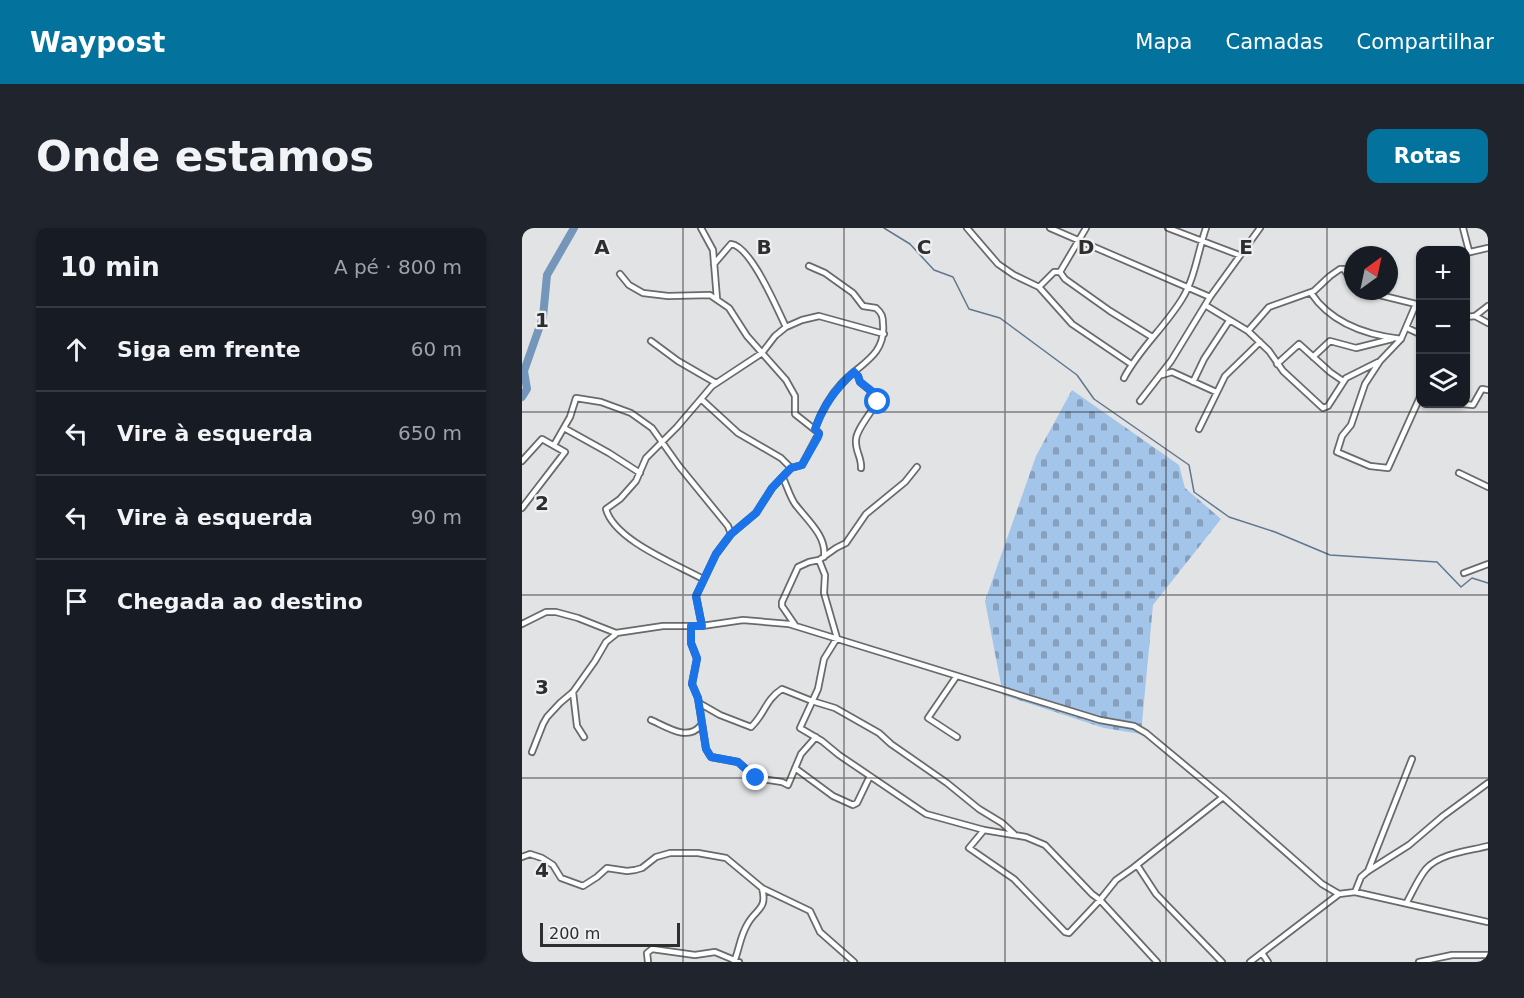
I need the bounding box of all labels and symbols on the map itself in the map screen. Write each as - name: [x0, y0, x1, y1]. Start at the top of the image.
- text: A: [594, 235, 610, 259]
- text: B: [756, 235, 772, 259]
- text: C: [917, 235, 931, 259]
- text: D: [1078, 235, 1094, 259]
- text: E: [1239, 235, 1253, 259]
- north arrow: [1344, 246, 1398, 300]
- text: 1: [535, 308, 549, 332]
- route start: [864, 388, 890, 414]
- text: 2: [535, 491, 549, 515]
- text: 3: [535, 675, 549, 699]
- route end: [742, 764, 768, 790]
- text: 4: [535, 858, 549, 882]
- scale bar: [540, 920, 680, 948]

